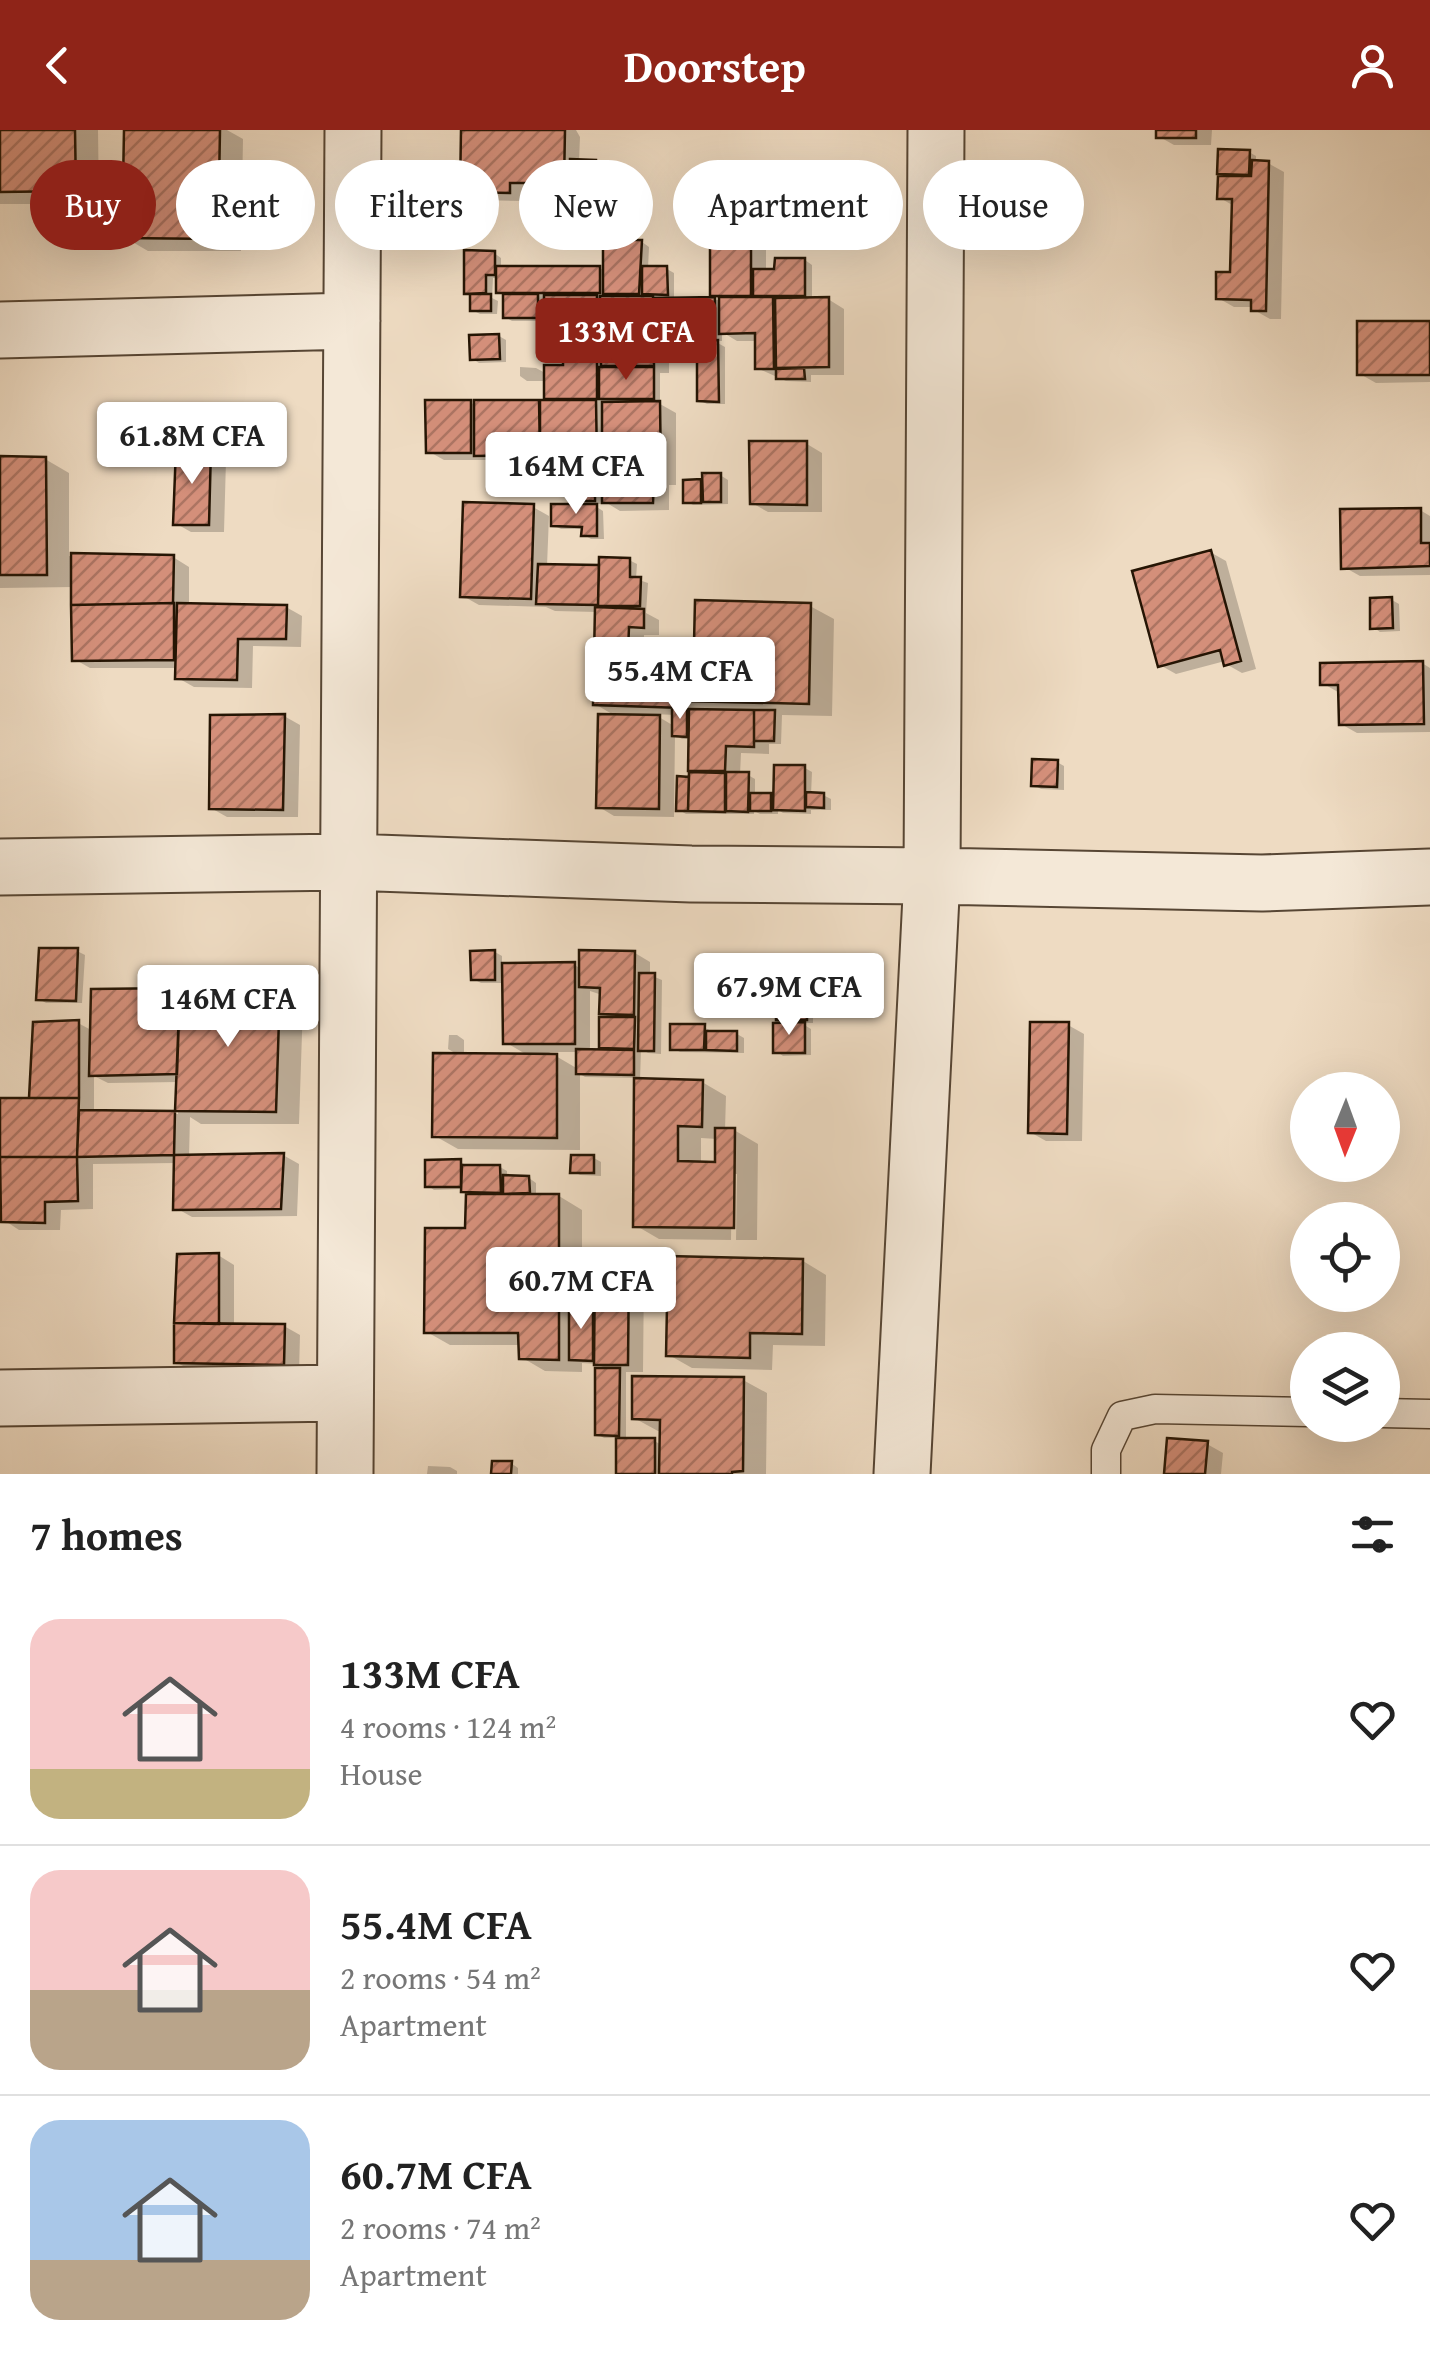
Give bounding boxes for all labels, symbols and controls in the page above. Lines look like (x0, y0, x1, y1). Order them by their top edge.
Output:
text: Doorstep (624, 33, 806, 98)
icon: back (30, 38, 85, 93)
icon: person (1345, 38, 1400, 93)
chip: Buy (30, 160, 156, 250)
chip: Rent (176, 160, 315, 250)
chip: Filters (335, 160, 499, 250)
chip: New (519, 160, 653, 250)
chip: Apartment (673, 160, 903, 250)
chip: House (923, 160, 1084, 250)
pin: 133M CFA (523, 298, 729, 383)
text: 133M CFA (557, 307, 695, 354)
pin: 61.8M CFA (78, 402, 306, 487)
text: 61.8M CFA (119, 411, 265, 458)
pin: 164M CFA (473, 432, 679, 517)
text: 164M CFA (507, 441, 645, 488)
pin: 55.4M CFA (566, 637, 794, 722)
text: 55.4M CFA (607, 646, 753, 693)
pin: 67.9M CFA (675, 953, 903, 1038)
text: 67.9M CFA (716, 962, 862, 1009)
pin: 146M CFA (125, 965, 331, 1050)
text: 146M CFA (159, 974, 297, 1021)
north arrow (1290, 1072, 1400, 1182)
map controls (1290, 1072, 1400, 1442)
button: locate (1290, 1202, 1400, 1312)
pin: 60.7M CFA (467, 1247, 695, 1332)
text: 60.7M CFA (508, 1256, 654, 1303)
button: layers (1290, 1332, 1400, 1442)
text: 7 homes (30, 1504, 183, 1565)
icon: filters (1345, 1507, 1400, 1562)
text: 133M CFA (340, 1642, 520, 1703)
icon: home (110, 1659, 230, 1779)
icon: heart (1345, 1692, 1400, 1747)
text: 4 rooms · 124 m² (340, 1703, 556, 1750)
text: House (340, 1750, 423, 1797)
text: 55.4M CFA (340, 1893, 532, 1954)
icon: home (110, 1910, 230, 2030)
icon: heart (1345, 1943, 1400, 1998)
text: 2 rooms · 54 m² (340, 1954, 541, 2001)
text: Apartment (340, 2001, 487, 2048)
text: 60.7M CFA (340, 2143, 532, 2204)
icon: home (110, 2160, 230, 2280)
icon: heart (1345, 2193, 1400, 2248)
text: 2 rooms · 74 m² (340, 2204, 541, 2251)
text: Apartment (340, 2251, 487, 2298)

